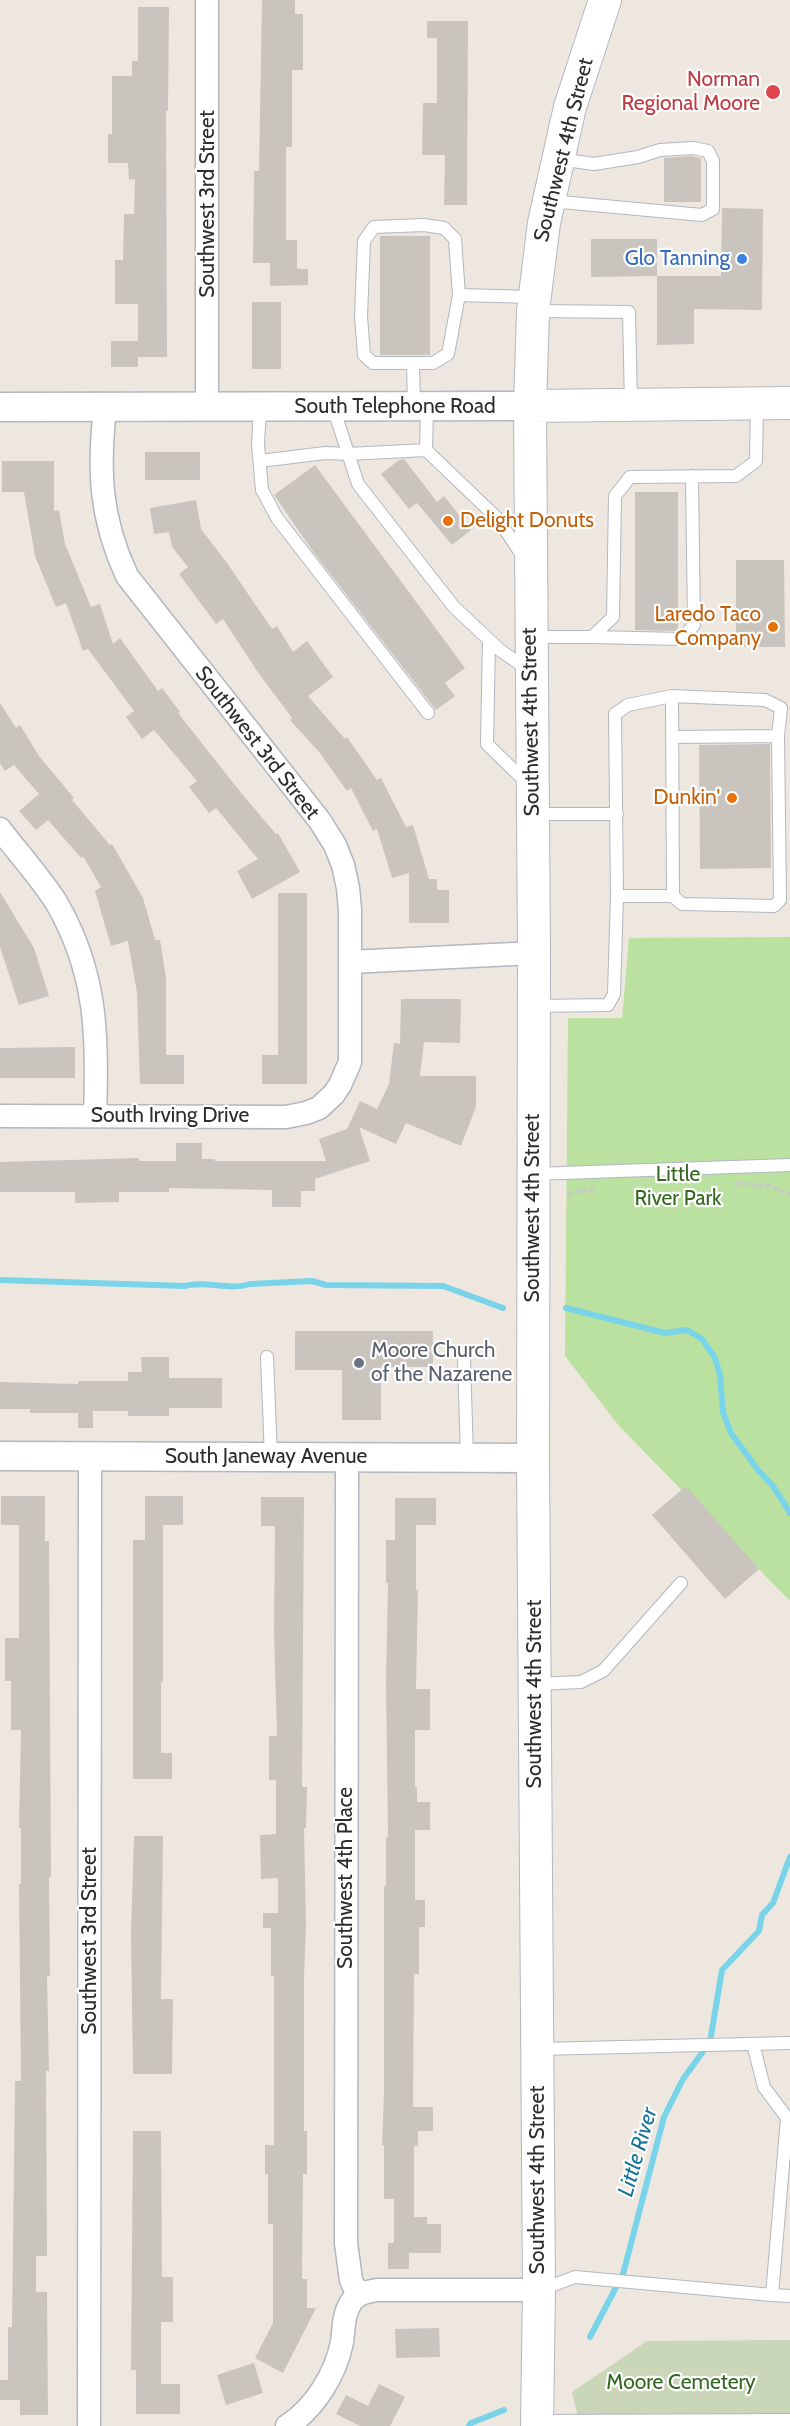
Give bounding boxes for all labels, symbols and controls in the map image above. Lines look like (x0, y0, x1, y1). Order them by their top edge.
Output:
street label: Southwest 4th Street (529, 55, 599, 245)
place label: Norman Regional Moore (622, 67, 760, 117)
marker: Norman Regional Moore (764, 83, 782, 101)
street label: Southwest 3rd Street (195, 110, 221, 298)
place label: Glo Tanning (625, 246, 730, 272)
marker: Glo Tanning (735, 252, 749, 266)
street label: South Telephone Road (294, 394, 496, 420)
place label: Delight Donuts (460, 508, 594, 534)
marker: Delight Donuts (441, 514, 455, 528)
place label: Laredo Taco Company (654, 602, 761, 652)
marker: Laredo Taco Company (766, 620, 780, 634)
street label: Southwest 4th Street (517, 627, 545, 817)
street label: Southwest 3rd Street (189, 661, 325, 825)
place label: Dunkin' (653, 785, 720, 811)
marker: Dunkin' (725, 791, 739, 805)
street label: South Irving Drive (91, 1103, 249, 1129)
street label: Southwest 4th Street (520, 1114, 546, 1302)
park label: Little River Park (634, 1162, 722, 1212)
place label: Moore Church of the Nazarene (371, 1338, 512, 1388)
marker: Moore Church of the Nazarene (352, 1356, 366, 1370)
street label: South Janeway Avenue (165, 1444, 367, 1470)
street label: Southwest 4th Street (522, 1600, 548, 1788)
street label: Southwest 4th Place (333, 1787, 359, 1969)
street label: Southwest 3rd Street (77, 1847, 103, 2035)
street label: Southwest 4th Street (525, 2086, 551, 2274)
water label: Little River (613, 2105, 663, 2199)
park label: Moore Cemetery (606, 2370, 756, 2396)

